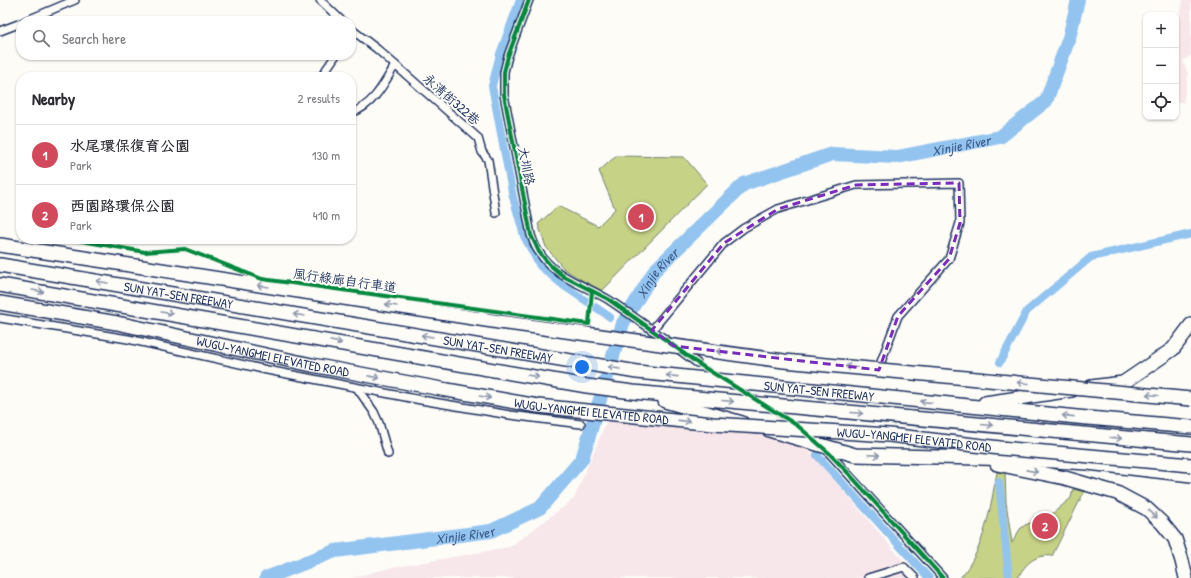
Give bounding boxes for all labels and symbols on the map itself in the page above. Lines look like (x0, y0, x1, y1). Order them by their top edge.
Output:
street label: 永清街322巷 (420, 69, 484, 129)
water label: Xinjie River (930, 129, 993, 160)
street label: 大圳路 (514, 145, 540, 187)
pin: 1 (628, 202, 654, 232)
water label: Xinjie River (631, 242, 683, 301)
street label: 風行綠廊自行車道 (292, 264, 398, 296)
street label: SUN YAT-SEN FREEWAY (122, 277, 235, 313)
one-way arrow (96, 278, 109, 286)
one-way arrow (256, 282, 269, 290)
one-way arrow (32, 287, 45, 295)
one-way arrow (385, 301, 398, 309)
one-way arrow (160, 309, 173, 317)
one-way arrow (293, 311, 306, 319)
street label: WUGU-YANGMEI ELEVATED ROAD (195, 331, 351, 381)
street label: SUN YAT-SEN FREEWAY (442, 331, 554, 367)
one-way arrow (421, 332, 434, 340)
one-way arrow (329, 338, 342, 346)
one-way arrow (716, 348, 729, 356)
your location (572, 357, 592, 377)
one-way arrow (845, 363, 858, 371)
one-way arrow (608, 364, 621, 372)
one-way arrow (666, 372, 679, 380)
one-way arrow (368, 373, 381, 381)
one-way arrow (526, 373, 539, 381)
street label: SUN YAT-SEN FREEWAY (763, 376, 875, 405)
one-way arrow (1017, 379, 1030, 387)
one-way arrow (1146, 391, 1159, 399)
one-way arrow (478, 393, 491, 401)
street label: WUGU-YANGMEI ELEVATED ROAD (513, 393, 670, 428)
one-way arrow (721, 397, 734, 405)
one-way arrow (920, 398, 933, 406)
one-way arrow (850, 410, 863, 417)
one-way arrow (1062, 413, 1075, 420)
one-way arrow (677, 417, 690, 424)
one-way arrow (980, 422, 993, 429)
street label: WUGU-YANGMEI ELEVATED ROAD (836, 423, 993, 456)
one-way arrow (1109, 434, 1122, 441)
one-way arrow (867, 451, 880, 459)
one-way arrow (1025, 468, 1038, 476)
one-way arrow (1148, 510, 1158, 519)
pin: 2 (1032, 511, 1058, 541)
water label: Xinjie River (434, 520, 499, 548)

